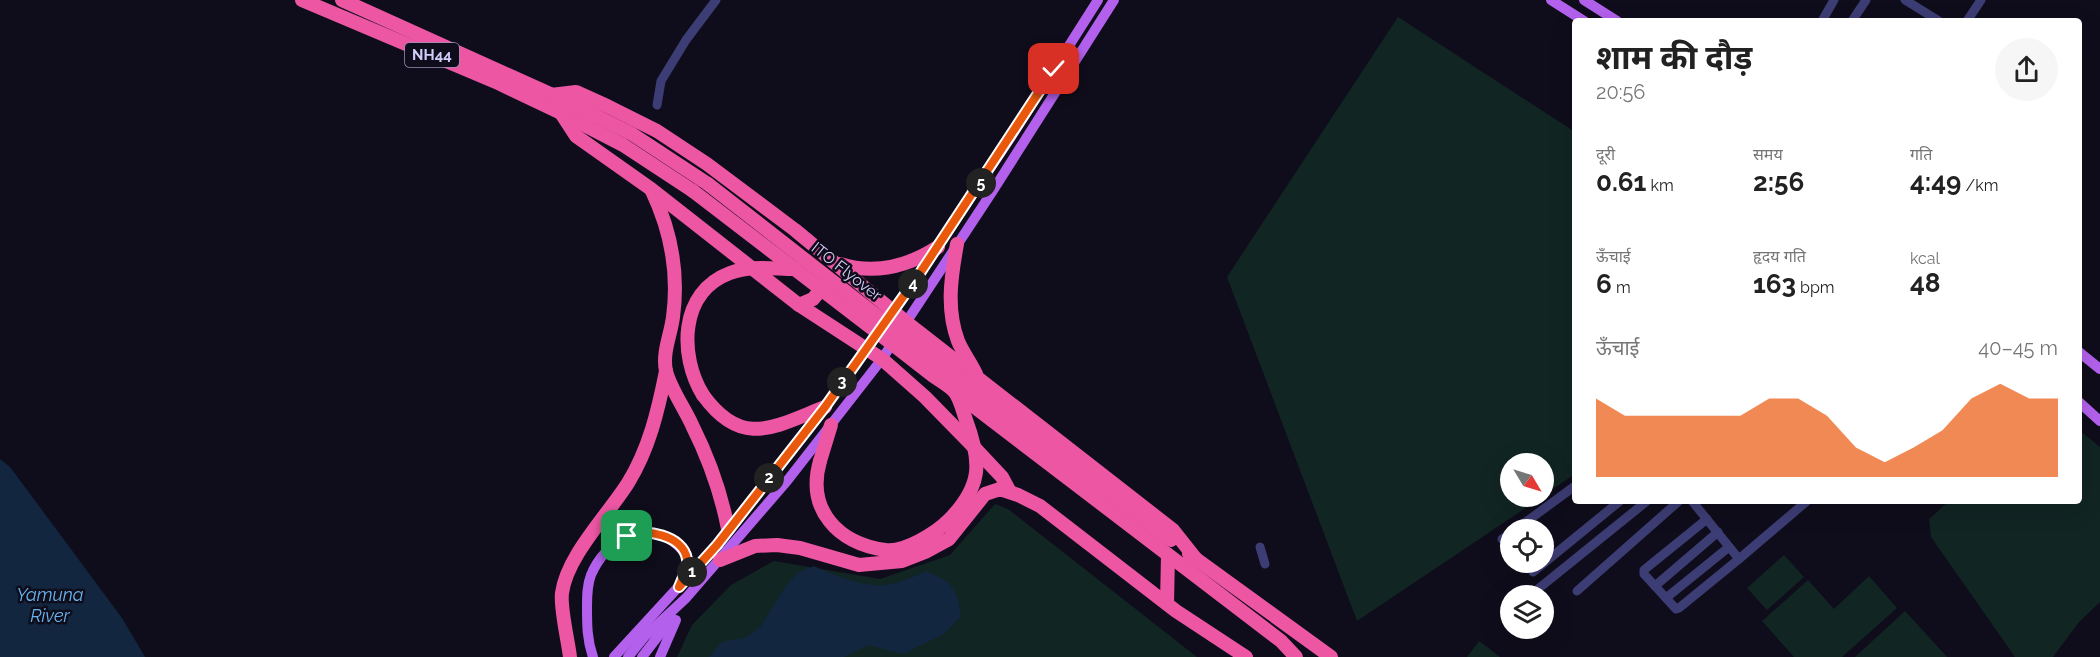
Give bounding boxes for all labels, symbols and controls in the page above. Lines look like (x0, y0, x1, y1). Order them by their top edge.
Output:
text: शाम की दौड़ (1596, 38, 1752, 77)
button: share (1995, 38, 2058, 101)
road number: NH44 (405, 43, 459, 67)
pin (1028, 43, 1079, 94)
icon: check (1037, 52, 1070, 85)
text: 20:56 (1596, 80, 1645, 104)
text: दूरी (1596, 145, 1615, 164)
text: समय (1753, 145, 1783, 164)
text: गति (1910, 145, 1932, 164)
text: 0.61 (1596, 167, 1646, 197)
text: 2:56 (1753, 167, 1804, 197)
text: 4:49 (1910, 167, 1961, 197)
pin: 5 (966, 168, 996, 198)
text: 5 (977, 173, 985, 192)
text: km (1646, 176, 1674, 195)
text: /km (1961, 176, 1998, 195)
street label: ITO Flyover (808, 238, 886, 305)
text: ऊँचाई (1596, 247, 1631, 266)
text: हृदय गति (1753, 247, 1806, 266)
text: kcal (1910, 249, 1940, 268)
text: 48 (1910, 268, 1941, 298)
pin: 4 (898, 269, 928, 299)
text: 6 (1596, 269, 1612, 299)
text: 163 (1753, 269, 1796, 299)
text: 4 (908, 274, 918, 293)
text: m (1612, 278, 1631, 297)
text: bpm (1796, 278, 1835, 297)
text: ऊँचाई (1596, 336, 1639, 360)
text: 40–45 m (1978, 336, 2058, 360)
pin: 3 (827, 367, 857, 397)
text: 3 (838, 372, 846, 391)
north arrow (1500, 453, 1554, 507)
map controls (1500, 453, 1554, 639)
pin: 2 (754, 463, 784, 493)
text: 2 (764, 468, 774, 487)
pin (601, 510, 652, 561)
icon: arrive (610, 519, 643, 552)
button: locate (1500, 519, 1554, 573)
pin: 1 (677, 557, 707, 587)
text: 1 (688, 562, 696, 581)
water label: Yamuna River (16, 584, 84, 626)
button: layers (1500, 585, 1554, 639)

